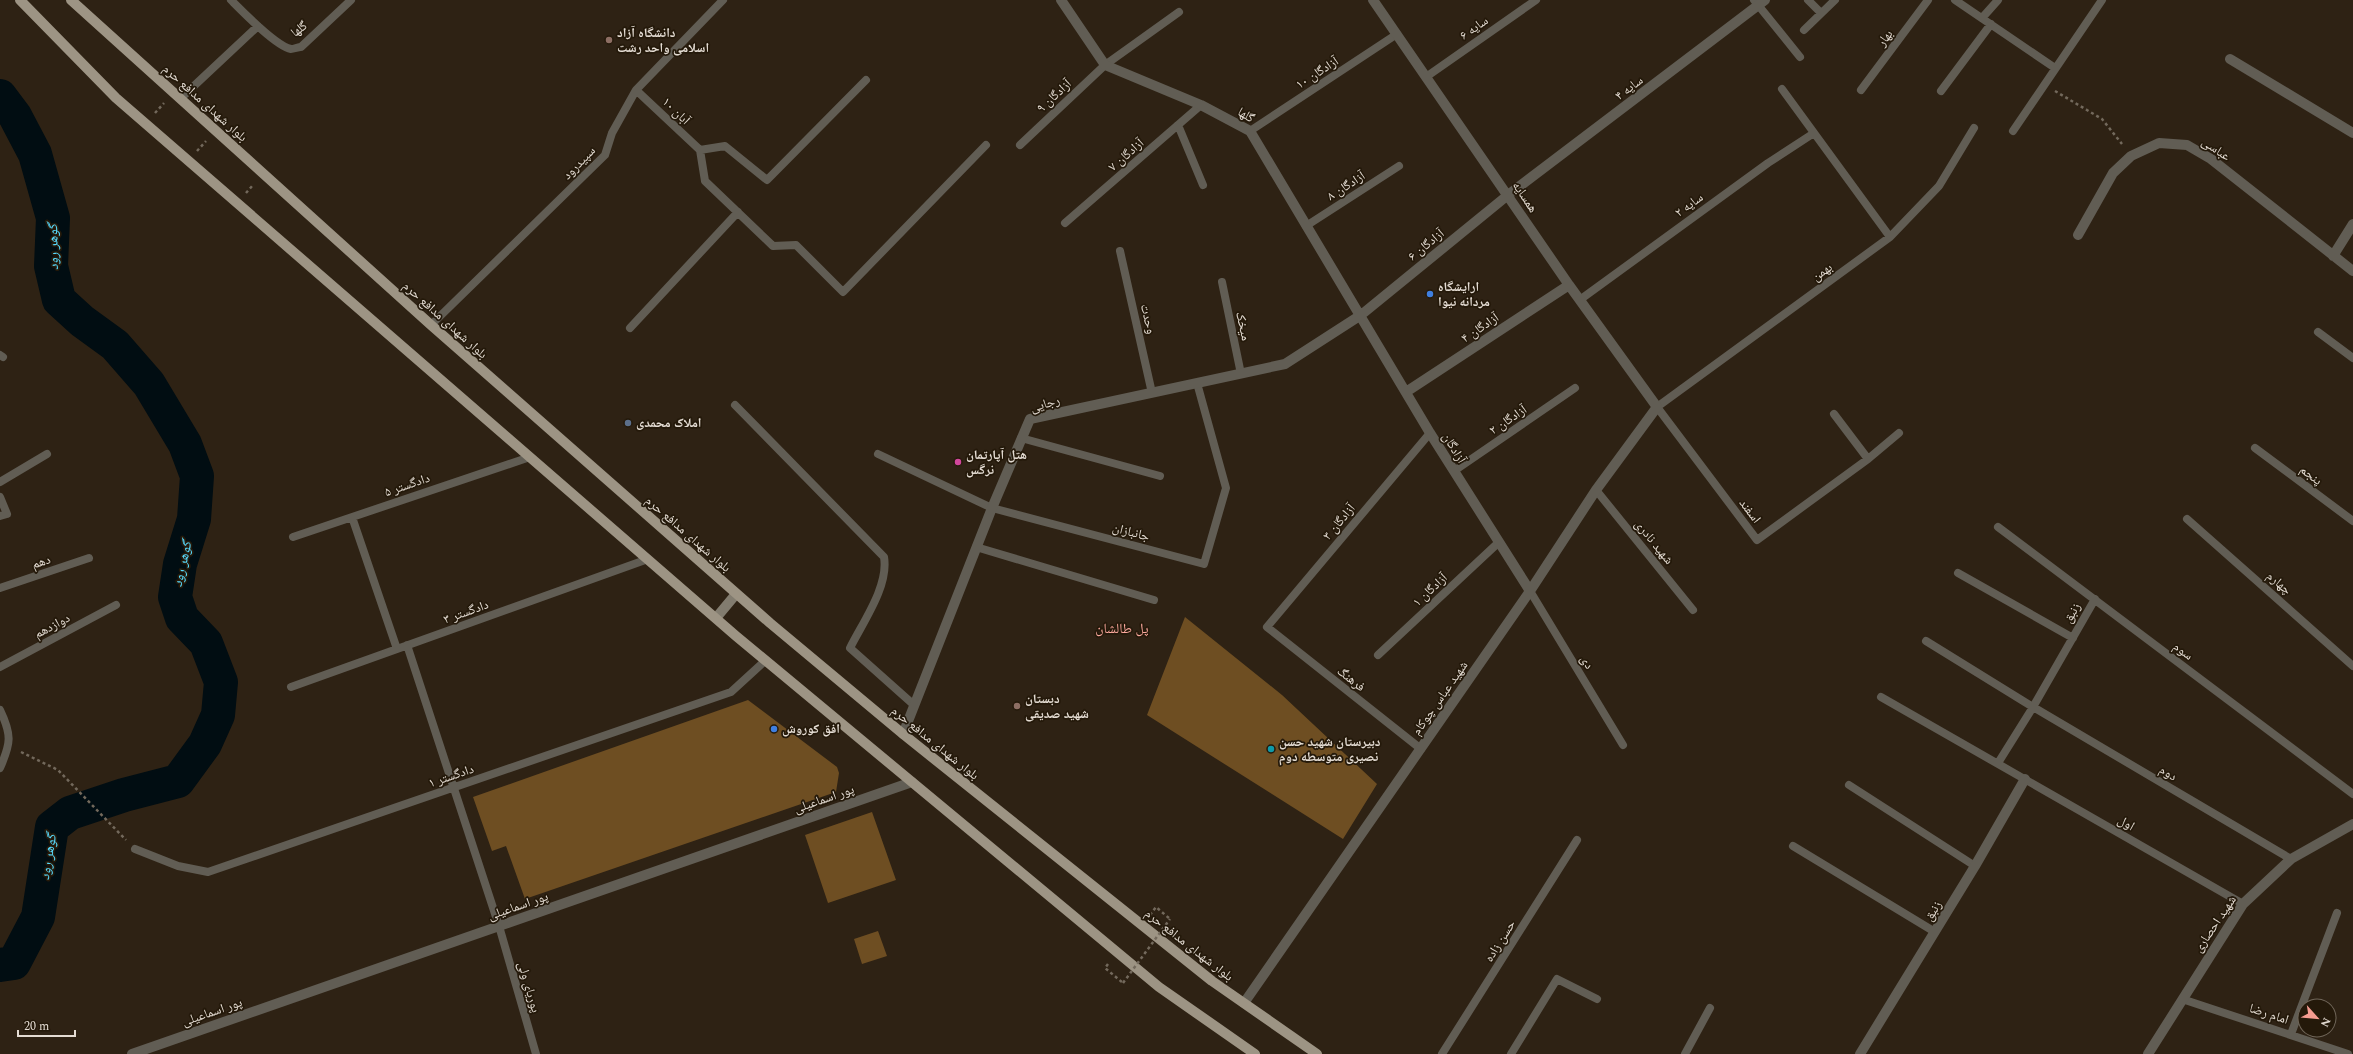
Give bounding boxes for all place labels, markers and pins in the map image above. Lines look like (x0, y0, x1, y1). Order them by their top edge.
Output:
place label: دانشگاه آزاد اسلامی واحد رشت (617, 23, 709, 58)
marker: دانشگاه آزاد اسلامی واحد رشت (604, 35, 614, 45)
place label: ارایشگاه مردانه نیوا (1438, 277, 1490, 312)
marker: ارایشگاه مردانه نیوا (1425, 289, 1435, 299)
place label: املاک محمدی (636, 413, 702, 433)
marker: املاک محمدی (623, 418, 633, 428)
place label: هتل آپارتمان نرگس (966, 445, 1027, 480)
marker: هتل آپارتمان نرگس (953, 457, 963, 467)
place label: دبستان شهید صدیقی (1025, 689, 1089, 724)
marker: دبستان شهید صدیقی (1012, 701, 1022, 711)
place label: افق کوروش (782, 719, 840, 739)
marker: افق کوروش (769, 724, 779, 734)
place label: دبیرستان شهید حسن نصیری متوسطه دوم (1279, 732, 1381, 767)
marker: دبیرستان شهید حسن نصیری متوسطه دوم (1266, 744, 1276, 754)

